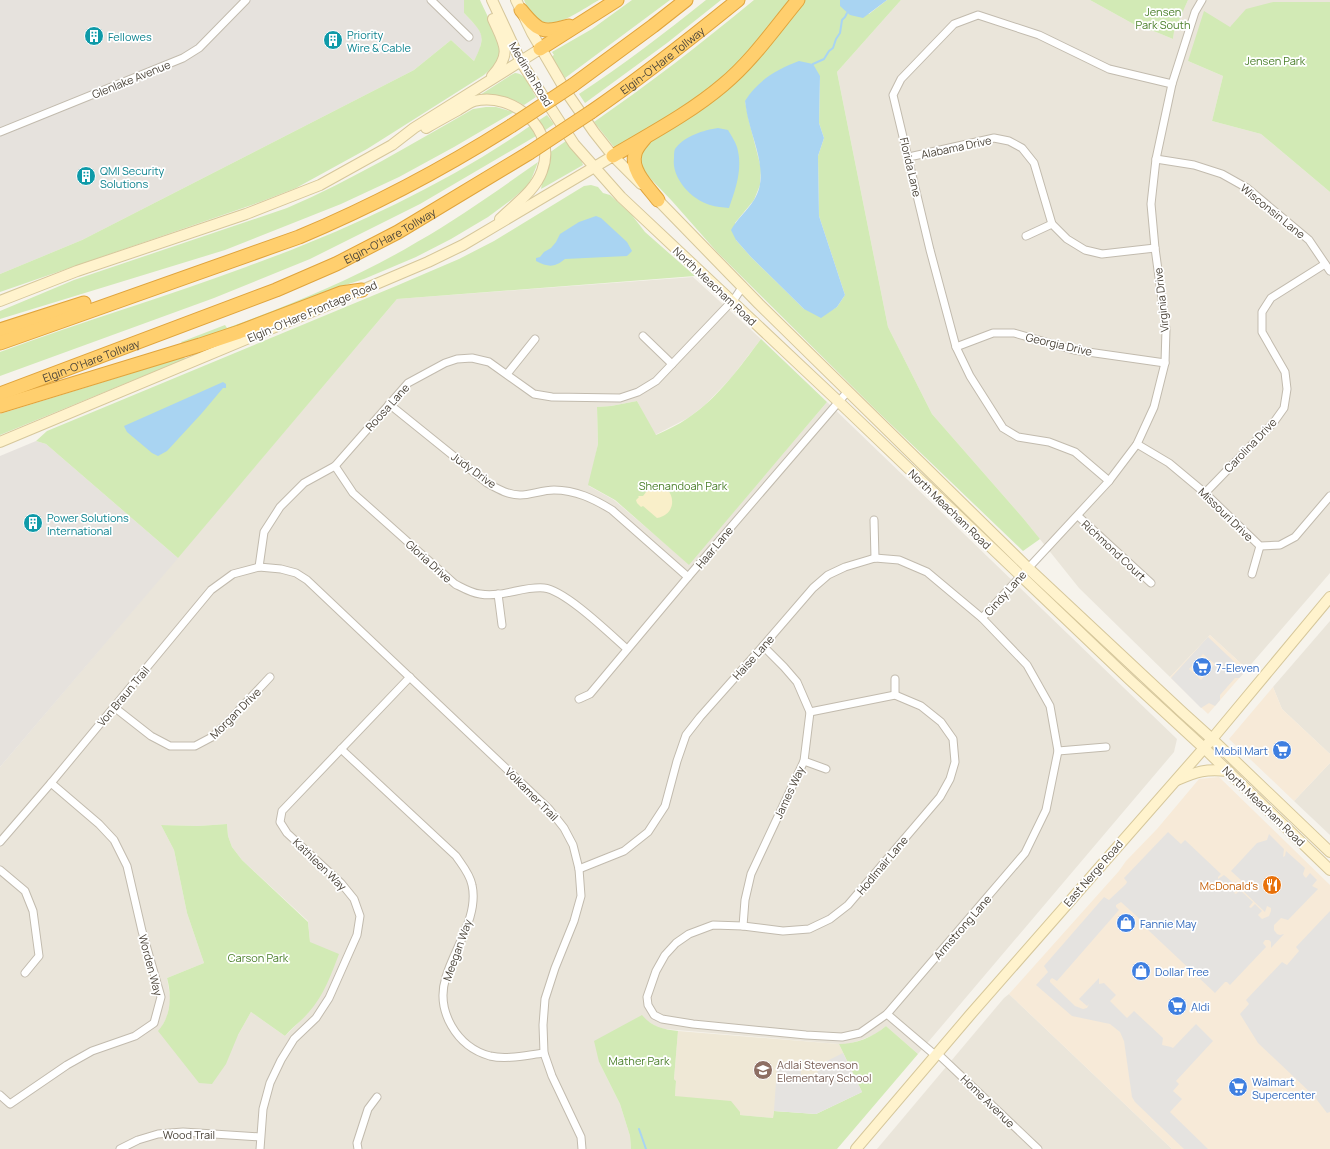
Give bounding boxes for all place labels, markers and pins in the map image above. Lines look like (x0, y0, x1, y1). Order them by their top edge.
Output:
building icon: Fellowes (83, 25, 105, 47)
place label: Priority Wire & Cable (347, 27, 412, 55)
place label: Fellowes (108, 29, 152, 44)
building icon: Priority Wire & Cable (322, 29, 344, 51)
place label: QMI Security Solutions (100, 163, 165, 191)
building icon: QMI Security Solutions (75, 165, 97, 187)
place label: Power Solutions International (47, 510, 129, 538)
building icon: Power Solutions International (22, 512, 44, 534)
supermarket icon: 7-Eleven (1191, 656, 1213, 678)
place label: 7-Eleven (1216, 660, 1259, 675)
supermarket icon: Mobil Mart (1271, 739, 1293, 761)
place label: Mobil Mart (1215, 743, 1268, 758)
restaurant icon: McDonald's (1261, 874, 1283, 896)
place label: McDonald's (1200, 878, 1258, 893)
shop icon: Fannie May (1115, 912, 1137, 934)
place label: Fannie May (1140, 916, 1197, 931)
shop icon: Dollar Tree (1130, 960, 1152, 982)
place label: Dollar Tree (1155, 964, 1210, 979)
supermarket icon: Aldi (1166, 995, 1188, 1017)
place label: Aldi (1191, 999, 1210, 1014)
place label: Adlai Stevenson Elementary School (777, 1057, 872, 1085)
school or university icon: Adlai Stevenson Elementary School (752, 1059, 774, 1081)
place label: Walmart Supercenter (1252, 1074, 1315, 1102)
supermarket icon: Walmart Supercenter (1227, 1076, 1249, 1098)

